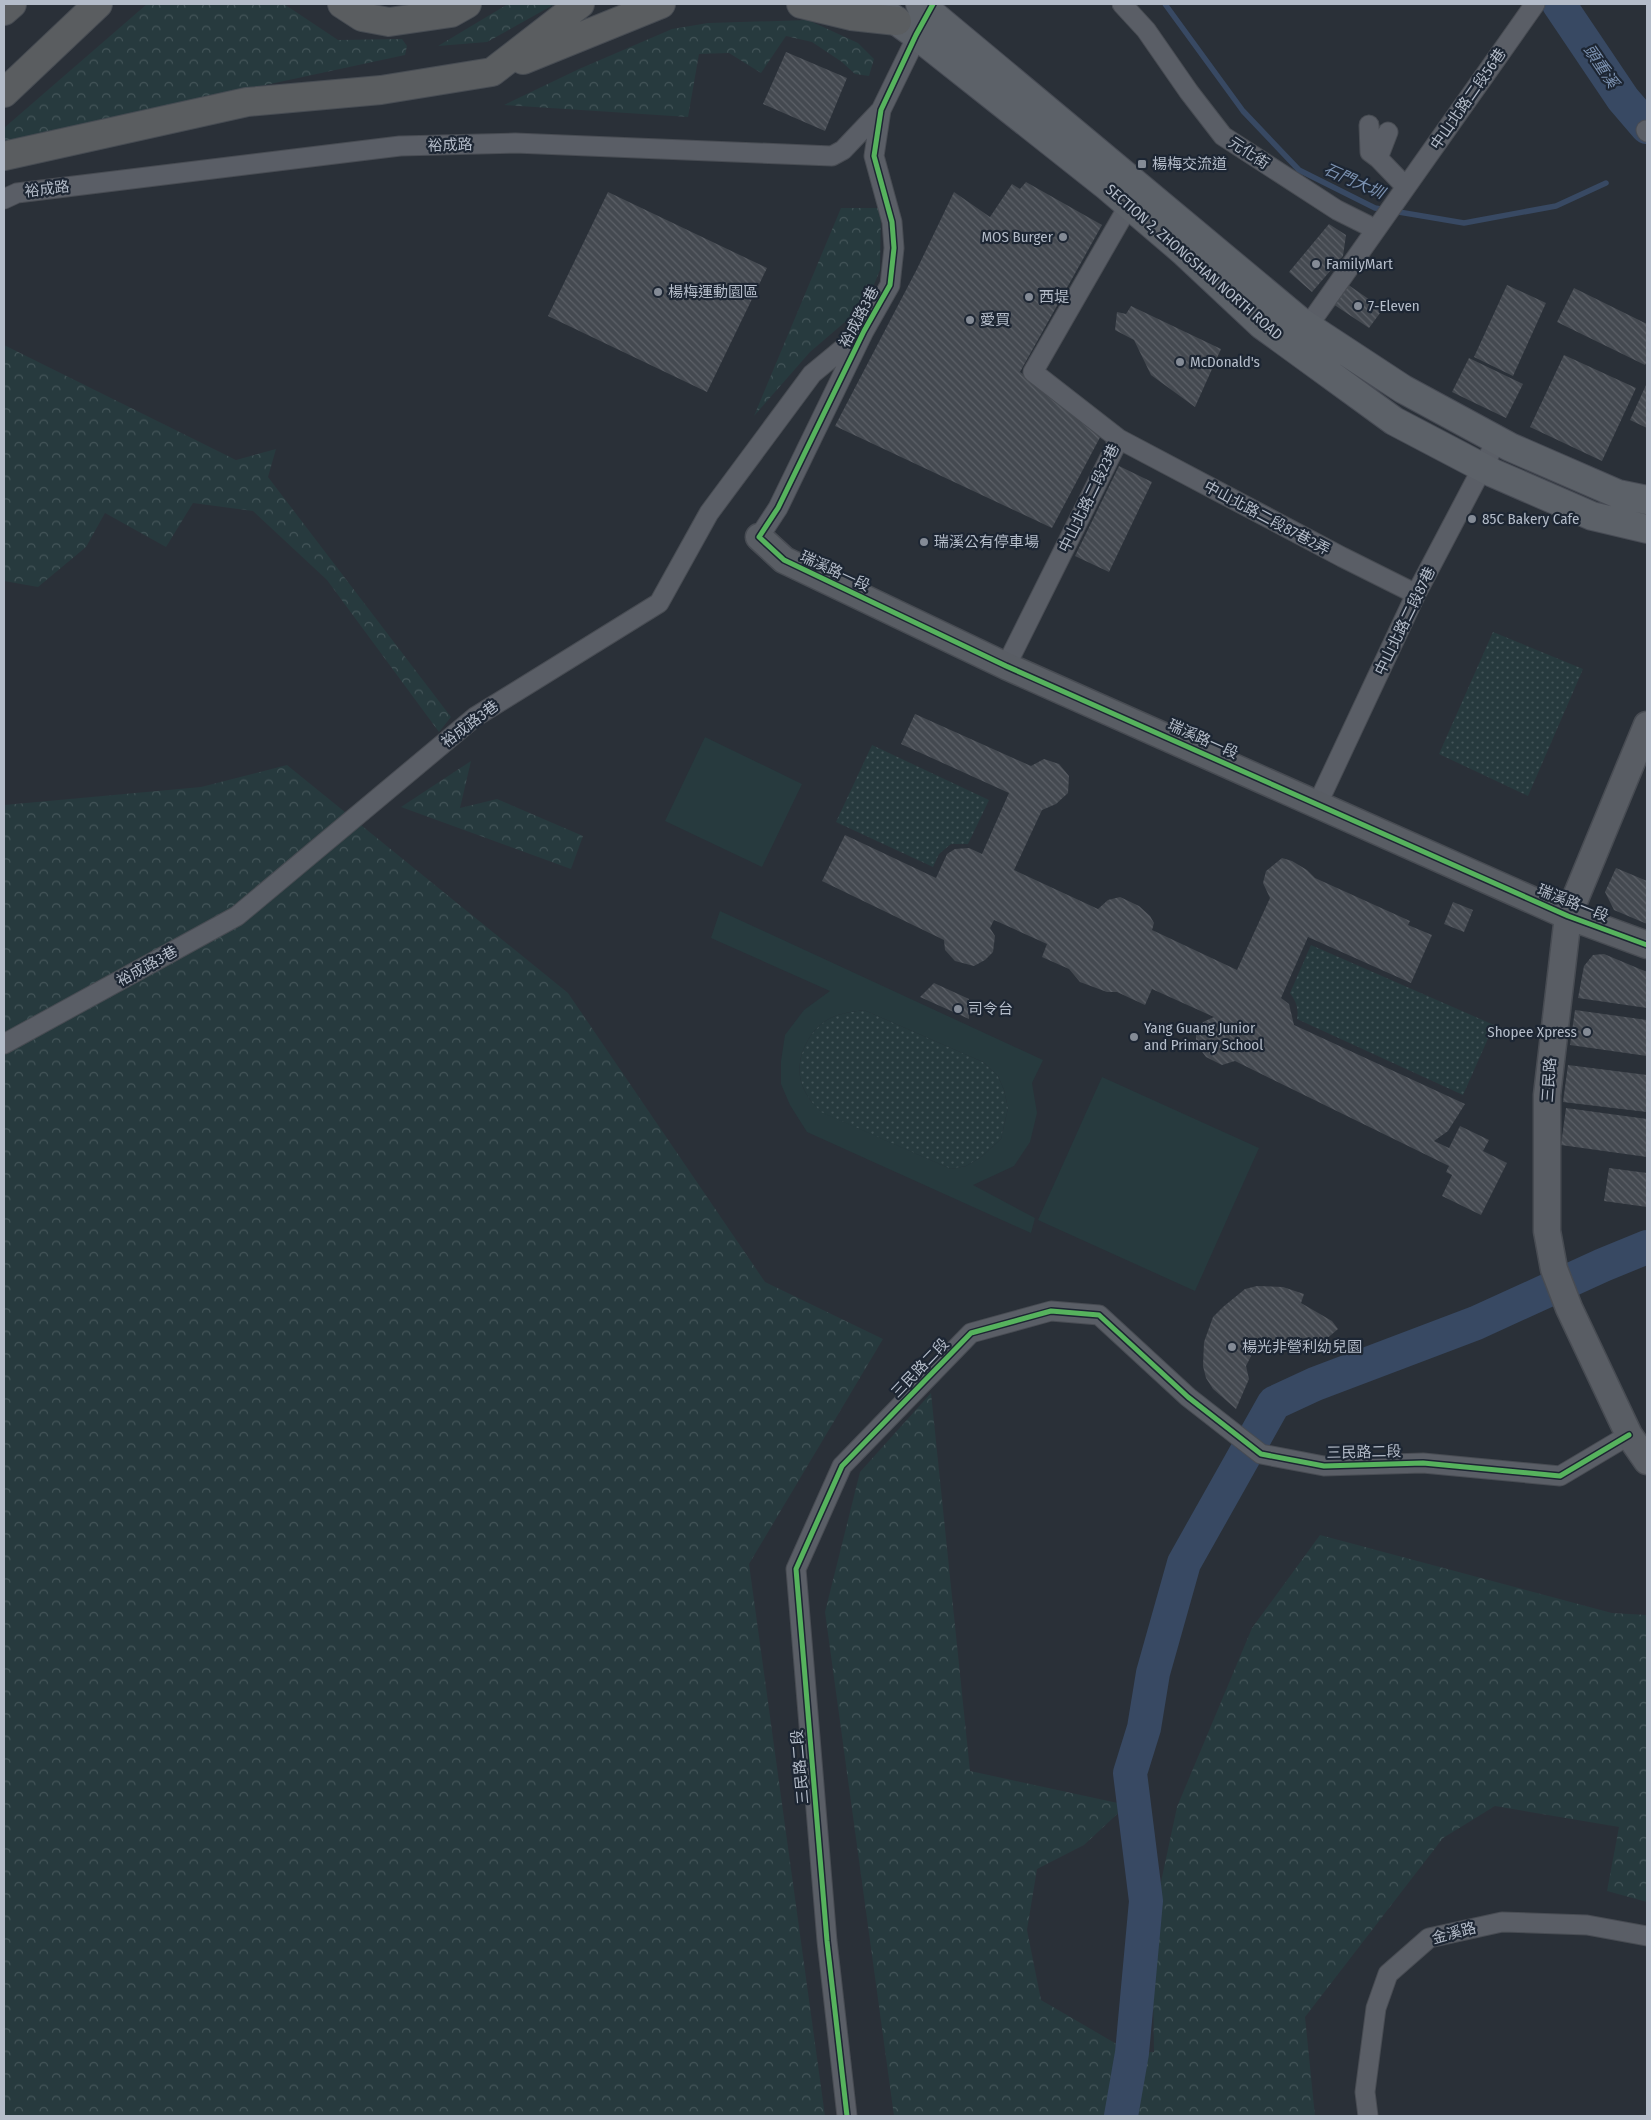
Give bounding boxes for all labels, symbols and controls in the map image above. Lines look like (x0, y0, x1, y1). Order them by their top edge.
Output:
water label: 頭重溪 (1580, 41, 1623, 93)
street label: 中山北路二段56巷 (1426, 45, 1510, 153)
street label: 元化街 (1225, 133, 1273, 173)
street label: 裕成路 (427, 135, 473, 155)
place label: 楊梅交流道 (1152, 155, 1227, 173)
marker: 楊梅交流道 (1136, 158, 1148, 170)
water label: 石門大圳 (1321, 159, 1389, 204)
street label: 裕成路 (24, 177, 70, 201)
street label: SECTION 2, ZHONGSHAN NORTH ROAD (1102, 180, 1286, 344)
place label: MOS Burger (982, 228, 1054, 246)
marker: MOS Burger (1057, 231, 1069, 243)
place label: FamilyMart (1326, 255, 1393, 273)
marker: FamilyMart (1310, 258, 1322, 270)
place label: 楊梅運動園區 (668, 283, 758, 301)
street label: 裕成路3巷 (835, 283, 883, 351)
marker: 楊梅運動園區 (652, 286, 664, 298)
place label: 西堤 (1039, 288, 1069, 306)
marker: 西堤 (1023, 291, 1035, 303)
place label: 7-Eleven (1368, 297, 1420, 315)
marker: 7-Eleven (1352, 300, 1364, 312)
place label: 愛買 (980, 311, 1010, 329)
marker: 愛買 (964, 314, 976, 326)
place label: McDonald's (1190, 353, 1260, 371)
marker: McDonald's (1174, 356, 1186, 368)
street label: 中山北路二段23巷 (1055, 441, 1123, 555)
street label: 中山北路二段87巷2弄 (1201, 477, 1333, 559)
place label: 85C Bakery Cafe (1482, 510, 1579, 528)
marker: 85C Bakery Cafe (1466, 513, 1478, 525)
place label: 瑞溪公有停車場 (934, 533, 1039, 551)
marker: 瑞溪公有停車場 (918, 536, 930, 548)
street label: 瑞溪路一段 (797, 547, 873, 595)
street label: 中山北路二段87巷 (1371, 564, 1439, 678)
street label: 裕成路3巷 (438, 697, 502, 751)
street label: 瑞溪路一段 (1165, 716, 1241, 762)
street label: 瑞溪路一段 (1535, 881, 1611, 925)
street label: 裕成路3巷 (113, 942, 181, 990)
place label: 司令台 (968, 1000, 1013, 1018)
marker: 司令台 (952, 1003, 964, 1015)
place label: Yang Guang Junior and Primary School (1144, 1019, 1263, 1054)
place label: Shopee Xpress (1487, 1023, 1577, 1041)
marker: Shopee Xpress (1581, 1026, 1593, 1038)
marker: Yang Guang Junior and Primary School (1128, 1031, 1140, 1043)
street label: 三民路 (1538, 1057, 1560, 1103)
street label: 三民路二段 (887, 1335, 953, 1401)
place label: 楊光非營利幼兒園 (1242, 1338, 1362, 1356)
marker: 楊光非營利幼兒園 (1226, 1341, 1238, 1353)
street label: 三民路二段 (1326, 1442, 1402, 1462)
street label: 三民路二段 (788, 1729, 812, 1805)
street label: 金溪路 (1430, 1918, 1478, 1948)

